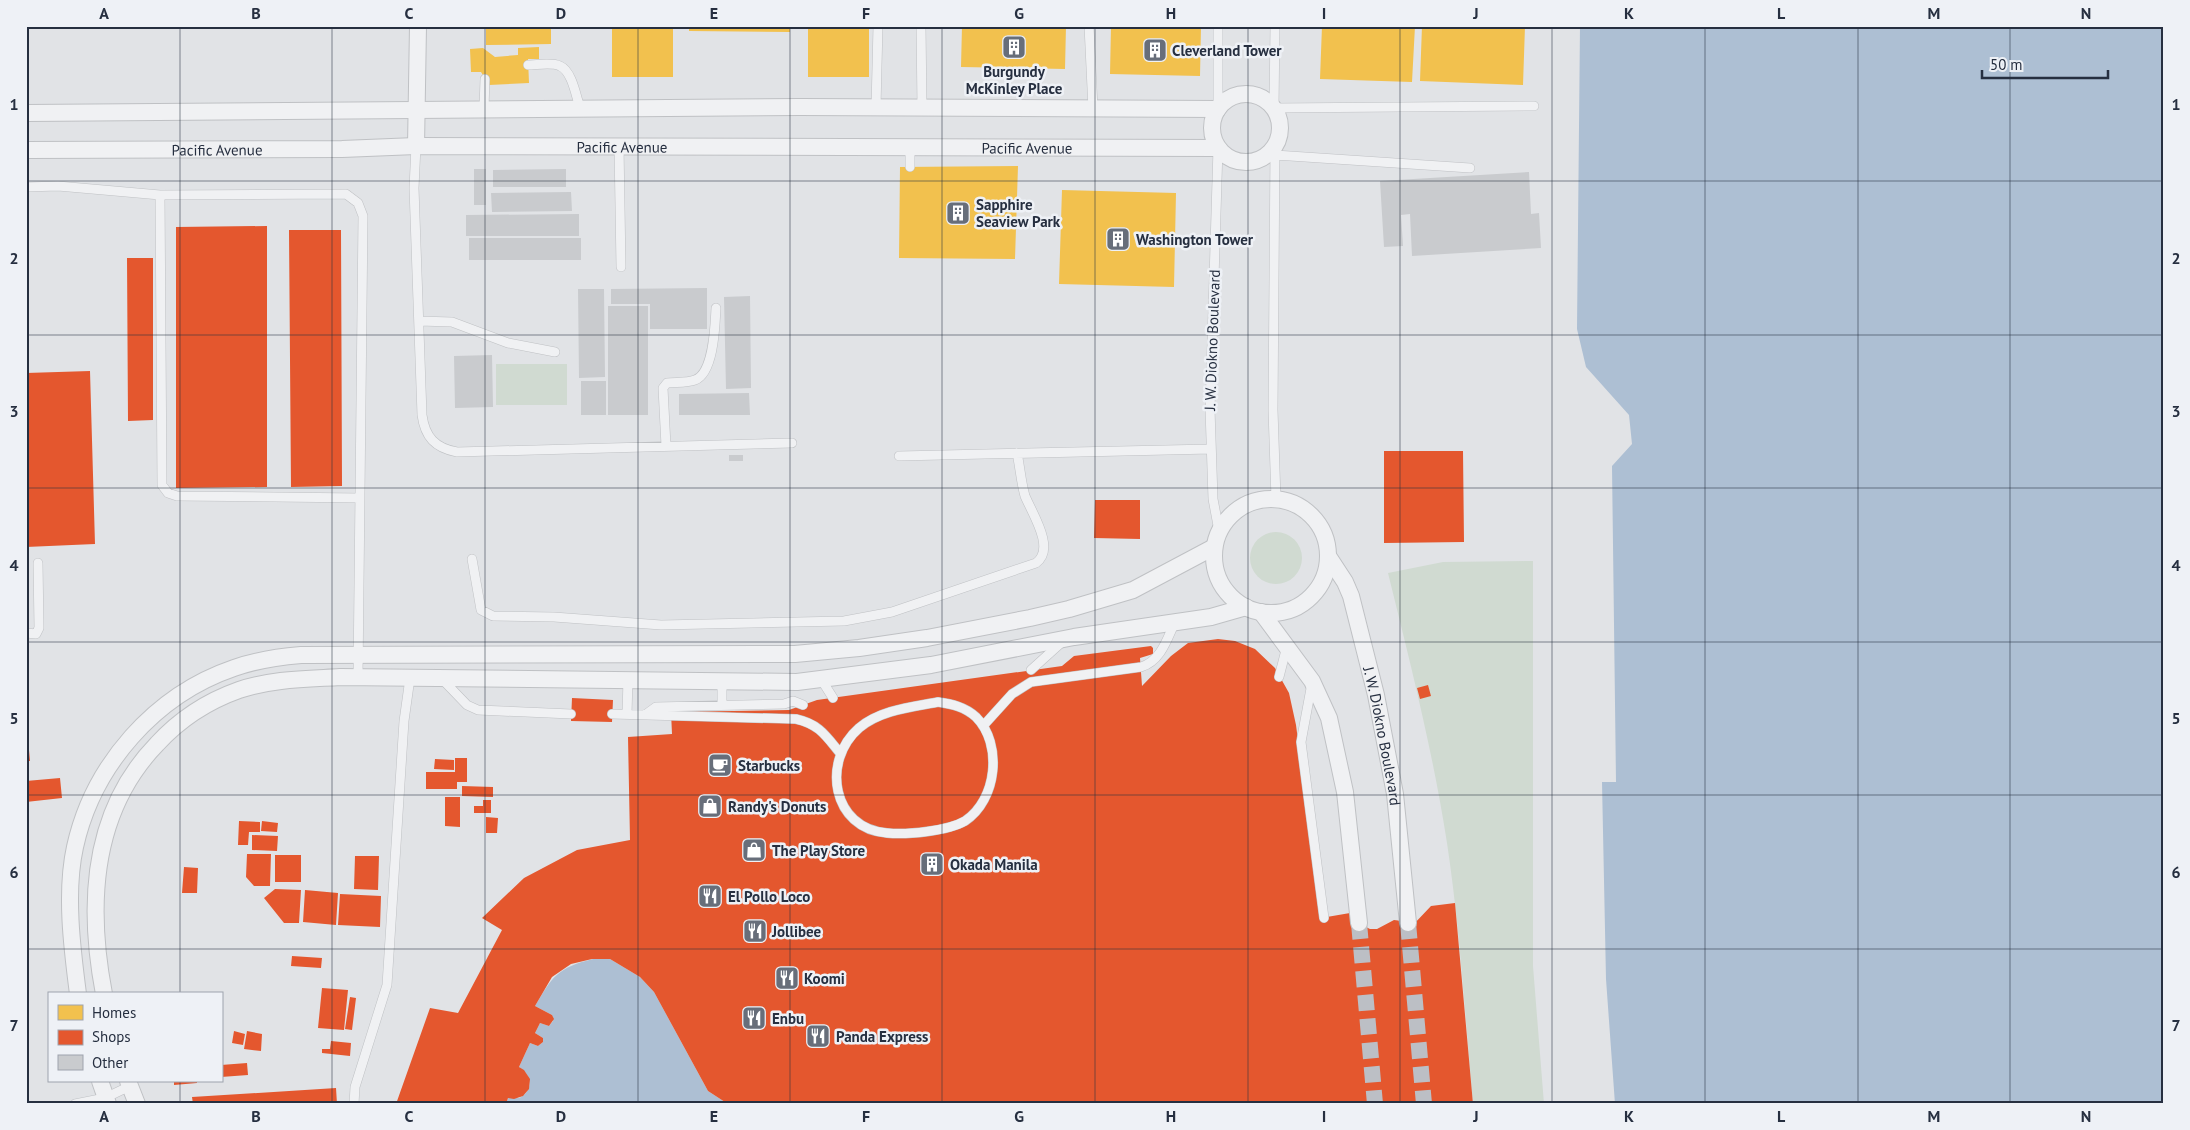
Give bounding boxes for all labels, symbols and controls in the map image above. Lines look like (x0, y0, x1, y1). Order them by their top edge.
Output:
text: A (99, 3, 109, 23)
text: B (251, 3, 261, 23)
text: C (405, 3, 414, 23)
text: D (556, 3, 566, 23)
text: E (710, 3, 718, 23)
text: F (862, 3, 870, 23)
text: G (1014, 3, 1024, 23)
text: H (1166, 3, 1176, 23)
text: I (1322, 3, 1326, 23)
text: J (1472, 3, 1479, 23)
text: K (1624, 3, 1634, 23)
text: L (1777, 3, 1786, 23)
text: M (1928, 3, 1940, 23)
text: N (2081, 3, 2091, 23)
building icon: Burgundy McKinley Place (1001, 34, 1027, 60)
building icon: Cleverland Tower (1142, 37, 1168, 63)
place label: Cleverland Tower (1172, 41, 1282, 60)
scale bar (1982, 48, 2109, 80)
text: 50 m (1990, 55, 2023, 74)
place label: Burgundy McKinley Place (966, 62, 1063, 98)
text: 1 (9, 94, 19, 114)
text: 1 (2171, 94, 2181, 114)
street label: Pacific Avenue (576, 137, 667, 156)
street label: Pacific Avenue (981, 138, 1072, 157)
street label: Pacific Avenue (171, 140, 263, 159)
place label: Sapphire Seaview Park (976, 195, 1061, 231)
building icon: Sapphire Seaview Park (945, 200, 971, 226)
building icon: Washington Tower (1105, 226, 1131, 252)
place label: Washington Tower (1136, 230, 1254, 249)
text: 2 (9, 248, 19, 268)
text: 2 (2171, 248, 2181, 268)
street label: J. W. Diokno Boulevard (1200, 269, 1224, 412)
text: 3 (9, 401, 19, 421)
text: 3 (2171, 401, 2181, 421)
text: 4 (9, 555, 19, 575)
text: 4 (2171, 555, 2181, 575)
street label: J. W. Diokno Boulevard (1359, 664, 1406, 806)
text: 5 (9, 708, 19, 728)
text: 5 (2171, 708, 2181, 728)
cafe icon: Starbucks (707, 752, 733, 778)
place label: Starbucks (738, 756, 800, 775)
shop icon: Randy's Donuts (697, 793, 723, 819)
place label: Randy's Donuts (728, 797, 826, 816)
shop icon: The Play Store (741, 837, 767, 863)
place label: The Play Store (772, 841, 865, 860)
building icon: Okada Manila (919, 851, 945, 877)
place label: Okada Manila (950, 855, 1038, 874)
text: 6 (9, 862, 19, 882)
text: 6 (2171, 862, 2181, 882)
restaurant icon: El Pollo Loco (697, 883, 723, 909)
place label: El Pollo Loco (728, 887, 810, 906)
restaurant icon: Jollibee (742, 918, 768, 944)
place label: Jollibee (771, 922, 822, 941)
restaurant icon: Koomi (774, 965, 800, 991)
place label: Koomi (804, 969, 845, 988)
legend (48, 992, 222, 1082)
text: Homes (92, 1003, 136, 1022)
restaurant icon: Enbu (741, 1005, 767, 1031)
place label: Enbu (772, 1009, 804, 1028)
text: 7 (9, 1015, 19, 1035)
text: 7 (2171, 1015, 2181, 1035)
restaurant icon: Panda Express (805, 1023, 831, 1049)
text: Shops (92, 1027, 131, 1046)
place label: Panda Express (836, 1027, 928, 1046)
text: Other (92, 1053, 128, 1072)
text: A (99, 1106, 109, 1126)
text: B (251, 1106, 261, 1126)
text: C (405, 1106, 414, 1126)
text: D (556, 1106, 566, 1126)
text: E (710, 1106, 718, 1126)
text: F (862, 1106, 870, 1126)
text: G (1014, 1106, 1024, 1126)
text: H (1166, 1106, 1176, 1126)
text: I (1322, 1106, 1326, 1126)
text: J (1472, 1106, 1479, 1126)
text: K (1624, 1106, 1634, 1126)
text: L (1777, 1106, 1786, 1126)
text: M (1928, 1106, 1940, 1126)
text: N (2081, 1106, 2091, 1126)

